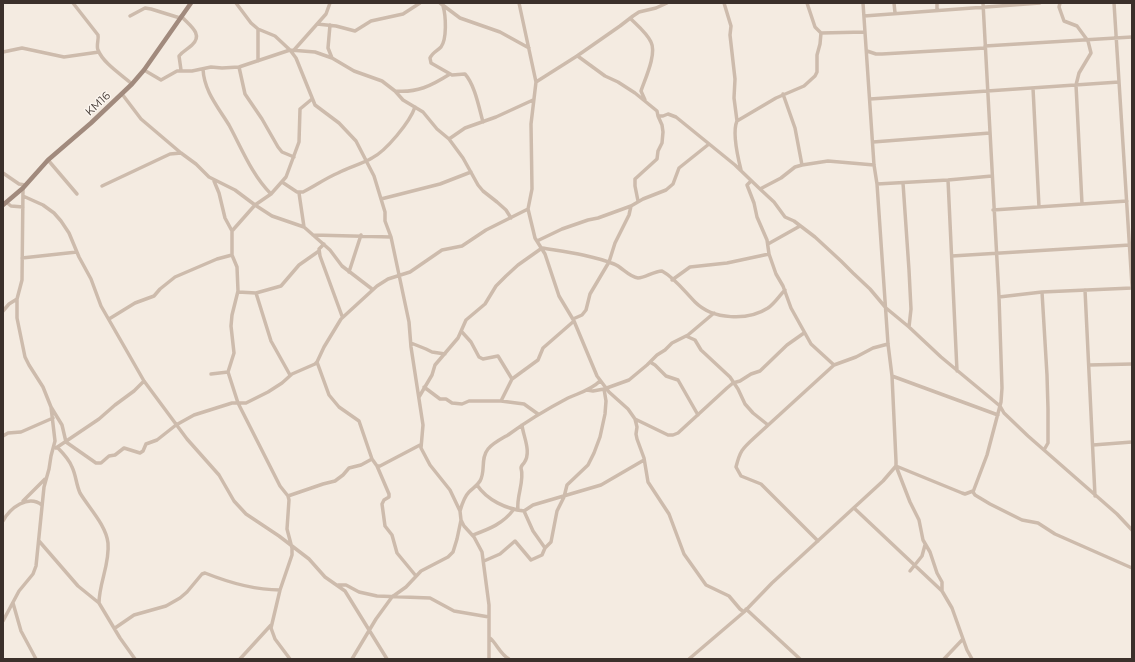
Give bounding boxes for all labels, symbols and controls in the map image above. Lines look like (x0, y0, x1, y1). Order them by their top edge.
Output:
street label: KM16 (83, 89, 113, 119)

